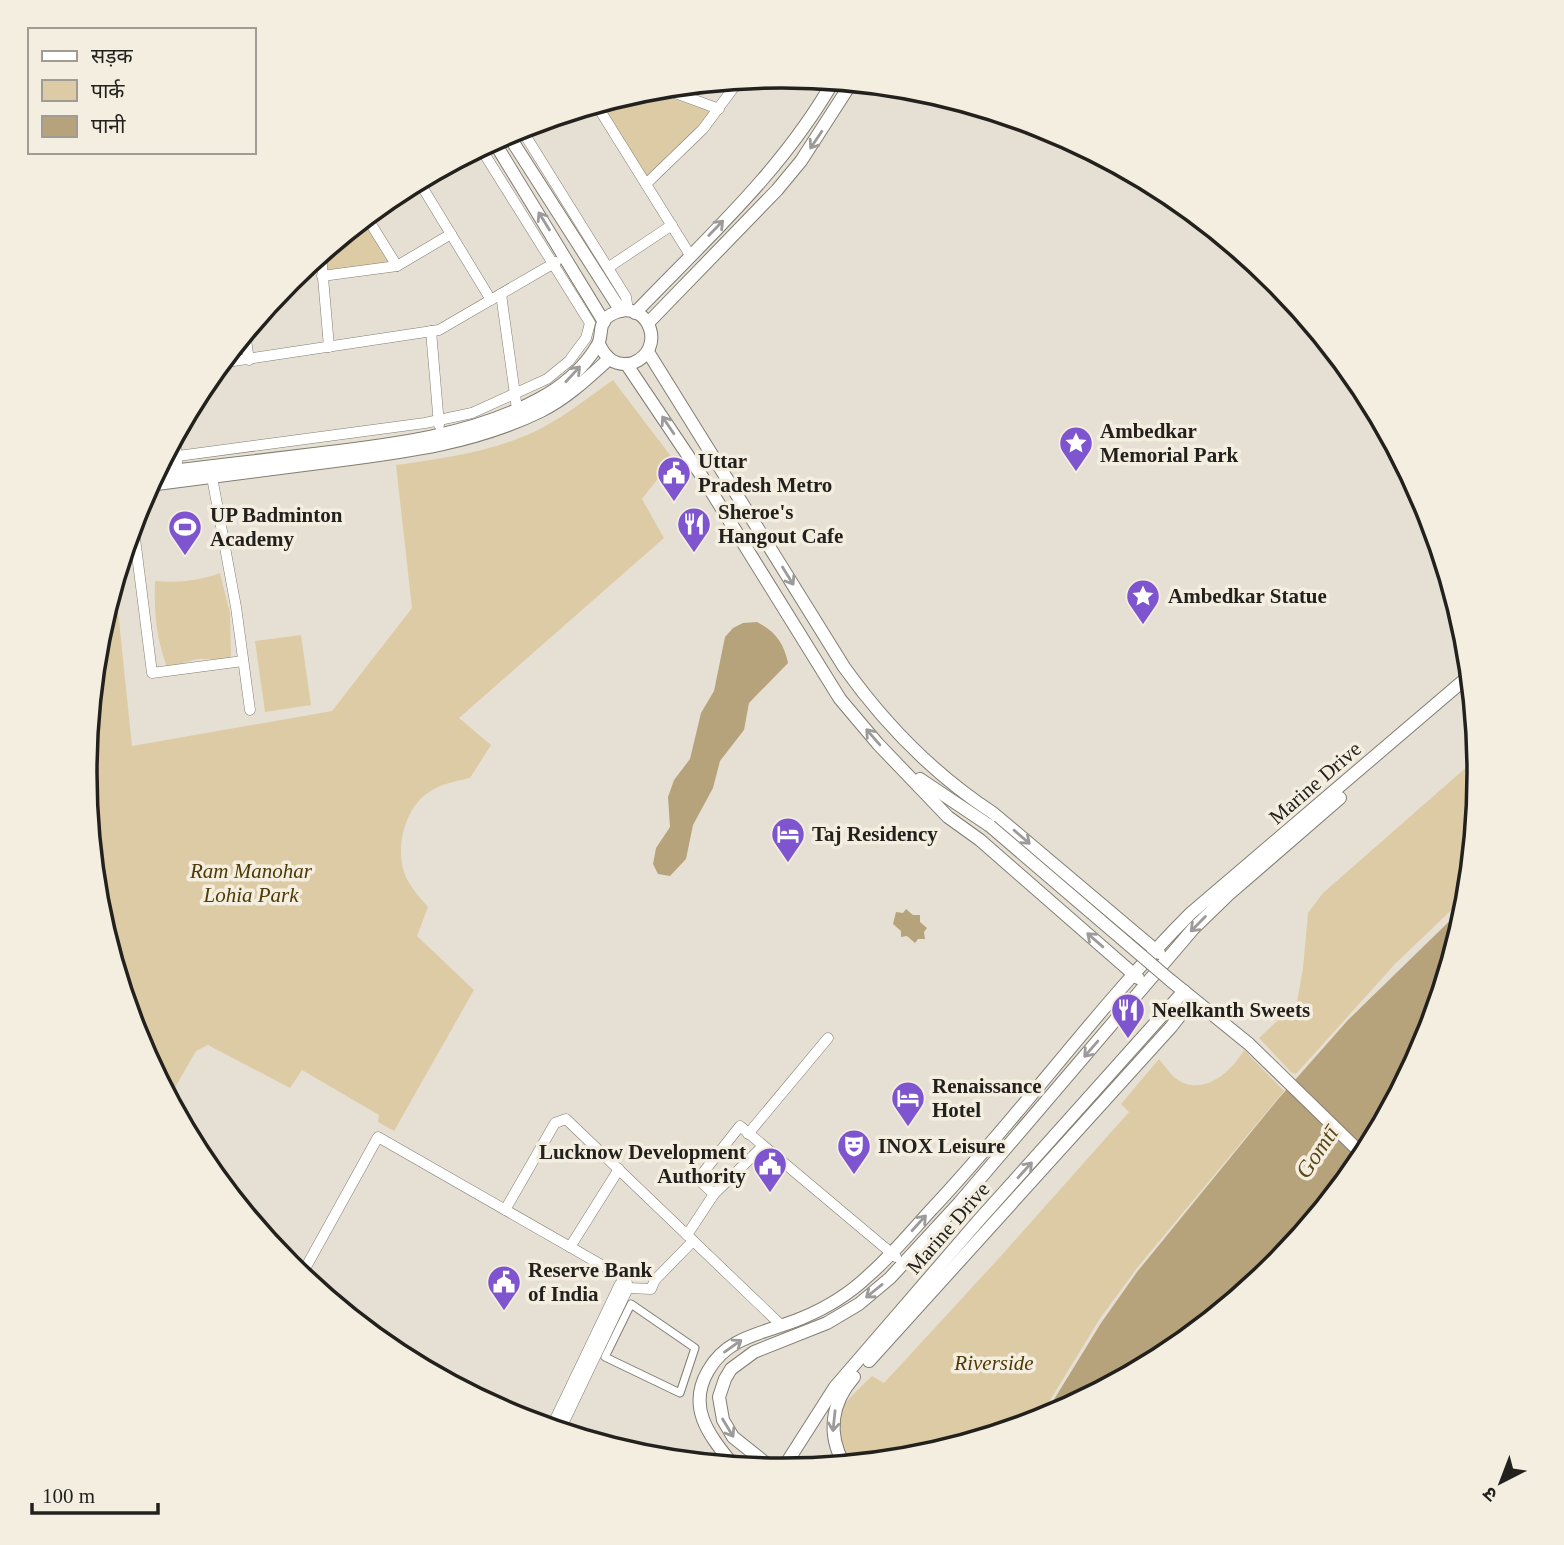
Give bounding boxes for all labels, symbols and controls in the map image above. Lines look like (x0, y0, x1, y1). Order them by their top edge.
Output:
legend (28, 28, 256, 154)
text: सड़क (91, 44, 133, 68)
text: पार्क (91, 79, 125, 103)
text: पानी (91, 114, 126, 138)
one-way arrow (808, 130, 823, 149)
one-way arrow (536, 212, 551, 231)
one-way arrow (707, 220, 724, 237)
one-way arrow (565, 366, 582, 383)
one-way arrow (661, 415, 675, 435)
place label: Ambedkar Memorial Park (1100, 419, 1239, 467)
place icon: Ambedkar Memorial Park (1057, 424, 1095, 473)
place label: Uttar Pradesh Metro (698, 449, 832, 497)
public building icon: Uttar Pradesh Metro (655, 454, 693, 503)
place label: Sheroe's Hangout Cafe (718, 500, 843, 548)
place label: UP Badminton Academy (210, 503, 343, 551)
restaurant icon: Sheroe's Hangout Cafe (675, 505, 713, 554)
sports icon: UP Badminton Academy (166, 508, 204, 557)
one-way arrow (782, 566, 796, 586)
place icon: Ambedkar Statue (1124, 577, 1162, 626)
place label: Ambedkar Statue (1168, 584, 1327, 608)
one-way arrow (865, 729, 881, 747)
street label: Marine Drive (1264, 737, 1366, 829)
hotel icon: Taj Residency (769, 815, 807, 864)
place label: Taj Residency (812, 822, 938, 846)
one-way arrow (1012, 829, 1030, 845)
park label: Ram Manohar Lohia Park (189, 859, 313, 907)
one-way arrow (1190, 915, 1207, 932)
one-way arrow (1086, 932, 1104, 948)
restaurant icon: Neelkanth Sweets (1109, 991, 1147, 1040)
place label: Neelkanth Sweets (1152, 998, 1310, 1022)
one-way arrow (1083, 1040, 1099, 1058)
place label: Renaissance Hotel (932, 1074, 1042, 1122)
hotel icon: Renaissance Hotel (889, 1079, 927, 1128)
water label: Gomtī (1291, 1119, 1345, 1183)
theatre icon: INOX Leisure (835, 1127, 873, 1176)
place label: INOX Leisure (878, 1134, 1005, 1158)
place label: Lucknow Development Authority (539, 1140, 746, 1188)
public building icon: Lucknow Development Authority (751, 1145, 789, 1194)
one-way arrow (1017, 1161, 1033, 1179)
street label: Marine Drive (902, 1177, 994, 1279)
one-way arrow (911, 1214, 927, 1232)
place label: Reserve Bank of India (528, 1258, 653, 1306)
public building icon: Reserve Bank of India (485, 1263, 523, 1312)
one-way arrow (866, 1284, 884, 1299)
one-way arrow (723, 1339, 742, 1353)
park label: Riverside (953, 1351, 1034, 1375)
one-way arrow (827, 1409, 840, 1432)
one-way arrow (721, 1417, 735, 1437)
north arrow (1466, 1447, 1536, 1517)
scale bar (32, 1472, 158, 1516)
text: उ (1478, 1482, 1501, 1506)
text: 100 m (42, 1484, 95, 1508)

